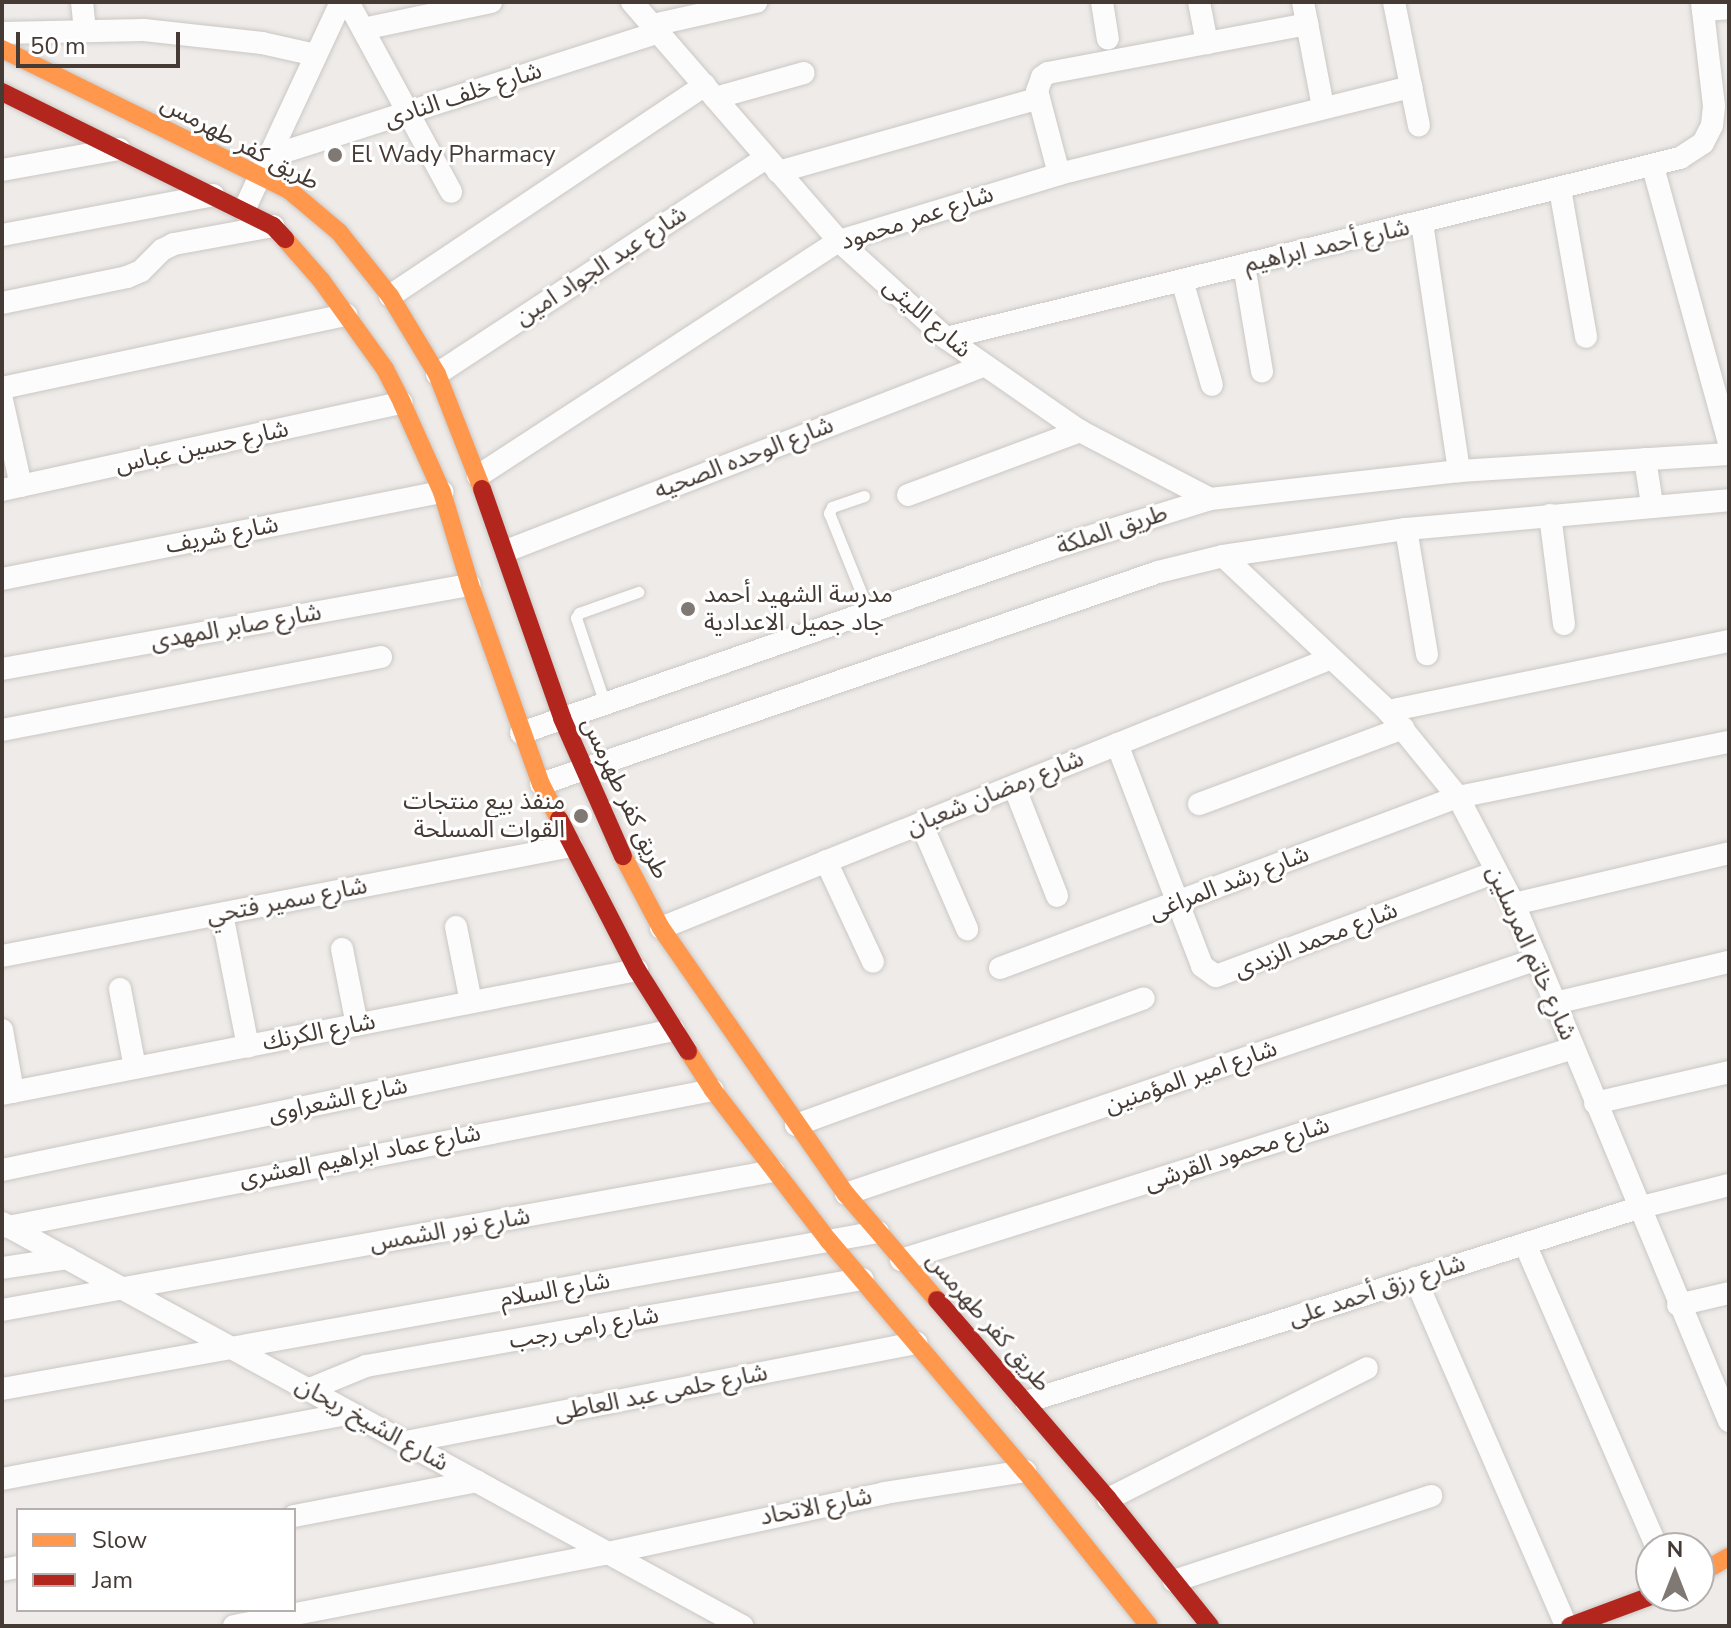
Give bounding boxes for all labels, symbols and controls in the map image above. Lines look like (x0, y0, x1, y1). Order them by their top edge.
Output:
scale bar (20, 16, 184, 66)
text: 50 m (30, 30, 86, 62)
street label: شارع خلف النادى (381, 56, 545, 134)
street label: طريق كفر طهرمس (156, 89, 324, 197)
place label: El Wady Pharmacy (351, 141, 555, 169)
marker: El Wady Pharmacy (326, 146, 344, 164)
street label: شارع عمر محمود (837, 180, 997, 256)
street label: شارع عبد الجواد امين (510, 200, 692, 332)
street label: شارع أحمد ابراهيم (1242, 213, 1412, 279)
street label: شارع الليثى (877, 272, 977, 364)
street label: شارع الوحده الصحيه (650, 411, 838, 505)
street label: شارع حسين عباس (113, 415, 291, 479)
street label: طريق الملكة (1053, 499, 1171, 561)
street label: شارع شريف (163, 510, 281, 560)
place label: مدرسة الشهيد أحمد جاد جميل الاعدادية (704, 581, 893, 637)
street label: شارع صابر المهدى (148, 598, 324, 656)
marker: مدرسة الشهيد أحمد جاد جميل الاعدادية (679, 600, 697, 618)
street label: طريق كفر طهرمس (575, 713, 675, 883)
street label: شارع رمضان شعبان (902, 744, 1088, 842)
place label: منفذ بيع منتجات القوات المسلحة (403, 788, 565, 844)
marker: منفذ بيع منتجات القوات المسلحة (572, 807, 590, 825)
street label: شارع رشد المراغى (1145, 839, 1313, 927)
street label: شارع خاتم المرسلين (1480, 861, 1582, 1045)
street label: شارع سمير فتحي (204, 871, 370, 931)
street label: شارع محمد الزيدى (1230, 896, 1402, 984)
street label: شارع الكرنك (260, 1007, 378, 1057)
street label: شارع امير المؤمنين (1101, 1034, 1281, 1120)
street label: شارع الشعراوى (266, 1071, 410, 1129)
street label: شارع محمود القرشى (1141, 1111, 1333, 1197)
street label: شارع عماد ابراهيم العشرى (237, 1118, 483, 1194)
street label: شارع نور الشمس (368, 1202, 532, 1258)
street label: طريق كفر طهرمس (920, 1246, 1056, 1398)
street label: شارع رزق أحمد على (1285, 1249, 1469, 1333)
street label: شارع السلام (498, 1266, 612, 1314)
street label: شارع رامى رجب (507, 1301, 661, 1355)
street label: شارع حلمى عبد العاطى (552, 1358, 770, 1428)
street label: شارع الشيخ ريحان (291, 1370, 453, 1478)
street label: شارع الاتحاد (758, 1482, 874, 1532)
legend (16, 1508, 296, 1612)
text: Slow (92, 1524, 147, 1556)
north arrow (1635, 1532, 1715, 1612)
text: N (1667, 1535, 1683, 1565)
text: Jam (92, 1564, 133, 1596)

